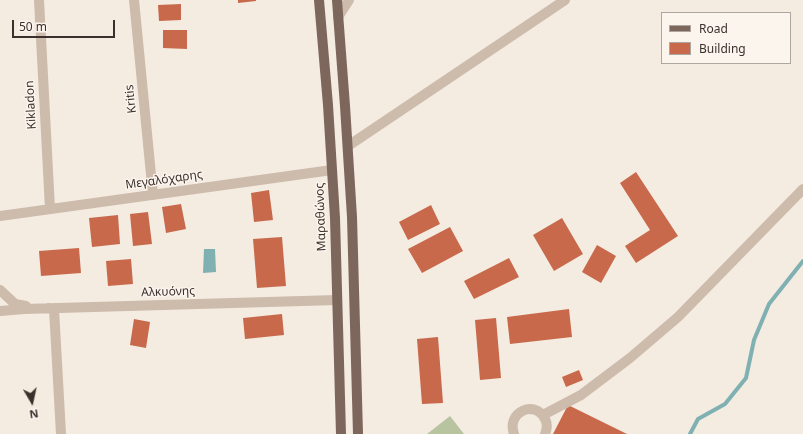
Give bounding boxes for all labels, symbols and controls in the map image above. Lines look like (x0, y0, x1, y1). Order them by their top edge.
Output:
scale bar (14, 12, 117, 38)
legend (661, 12, 791, 64)
text: 50 m (19, 18, 47, 35)
text: Road (699, 20, 728, 37)
text: Building (699, 40, 746, 57)
street label: Kikladon (23, 80, 39, 130)
street label: Kritis (122, 84, 140, 114)
street label: Μεγαλόχαρης (124, 167, 204, 193)
street label: Μαραθώνος (313, 182, 329, 252)
street label: Αλκυόνης (141, 284, 195, 300)
north arrow (12, 382, 52, 422)
text: N (28, 406, 40, 422)

